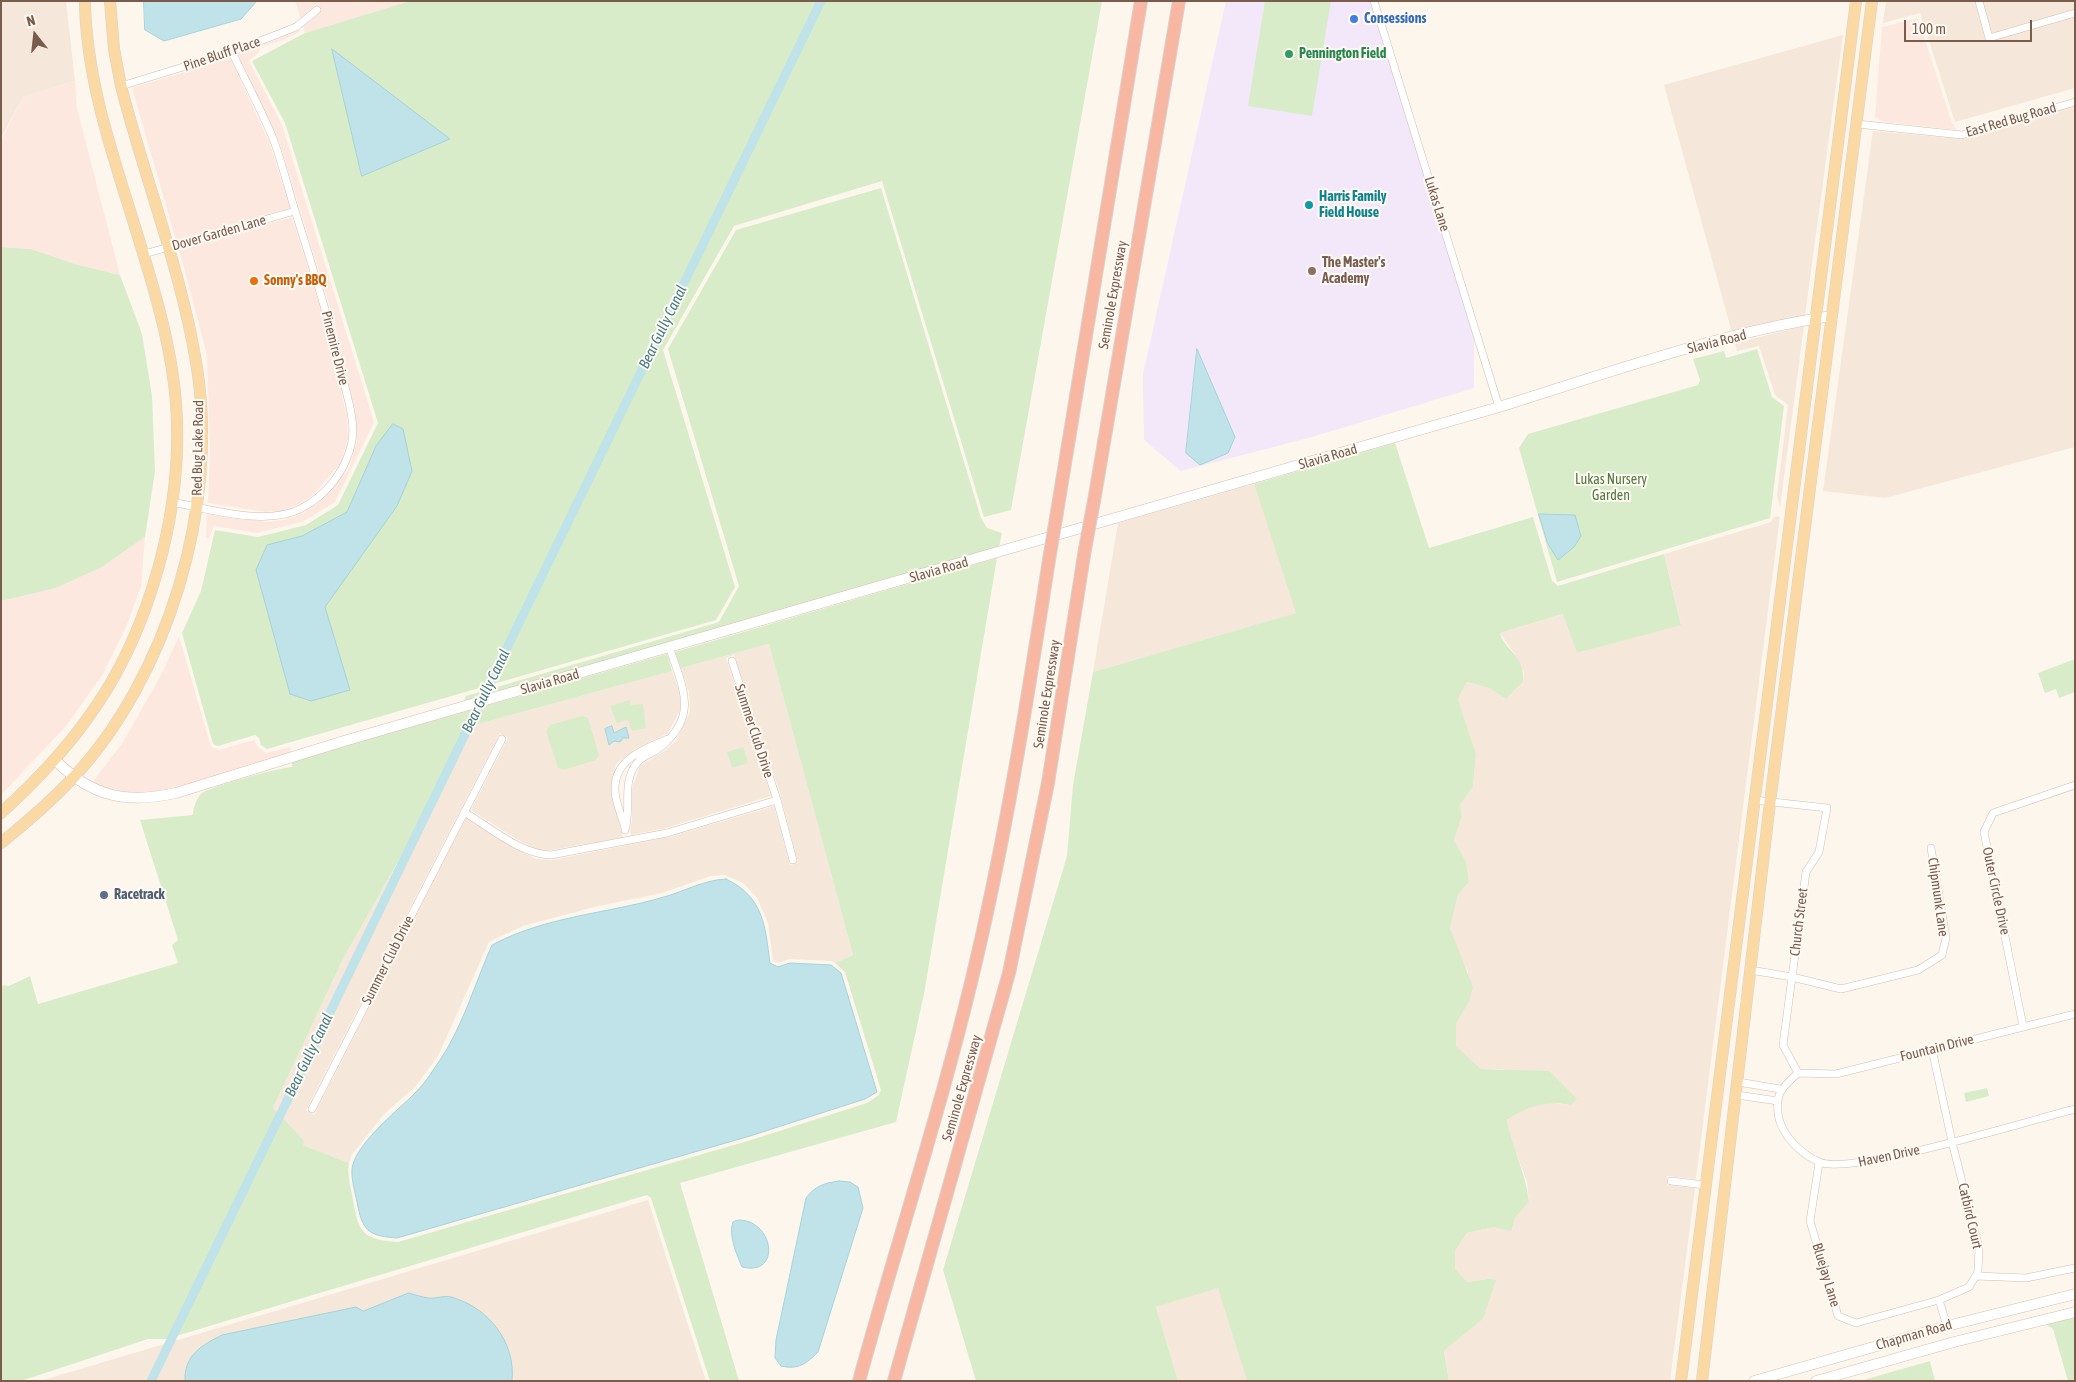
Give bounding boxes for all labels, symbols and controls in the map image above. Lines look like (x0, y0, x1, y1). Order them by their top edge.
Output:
north arrow (10, 10, 60, 60)
scale bar (1906, 10, 2034, 42)
place label: Consessions (1364, 11, 1426, 27)
text: N (25, 12, 37, 29)
marker: Consessions (1348, 13, 1360, 25)
text: 100 m (1912, 20, 1946, 37)
street label: Pine Bluff Place (181, 33, 263, 75)
place label: Pennington Field (1299, 46, 1386, 62)
marker: Pennington Field (1283, 48, 1295, 60)
street label: East Red Bug Road (1964, 99, 2058, 141)
street label: Lukas Lane (1421, 174, 1453, 234)
place label: Harris Family Field House (1319, 189, 1386, 222)
marker: Harris Family Field House (1303, 199, 1315, 211)
street label: Dover Garden Lane (170, 212, 268, 254)
street label: Seminole Expressway (1095, 239, 1131, 351)
place label: The Master's Academy (1322, 255, 1385, 288)
marker: The Master's Academy (1306, 265, 1318, 277)
place label: Sonny's BBQ (264, 273, 326, 289)
marker: Sonny's BBQ (248, 275, 260, 287)
water label: Bear Gully Canal (635, 282, 691, 372)
street label: Pinemire Drive (318, 309, 352, 387)
street label: Slavia Road (1686, 327, 1748, 357)
street label: Red Bug Lake Road (189, 400, 207, 496)
street label: Slavia Road (1297, 441, 1359, 473)
park label: Lukas Nursery Garden (1575, 472, 1647, 504)
street label: Slavia Road (908, 554, 970, 586)
street label: Seminole Expressway (1030, 638, 1064, 750)
water label: Bear Gully Canal (458, 646, 514, 736)
street label: Slavia Road (519, 666, 581, 698)
street label: Summer Club Drive (731, 682, 777, 780)
street label: Outer Circle Drive (1979, 846, 2013, 936)
street label: Chipmunk Lane (1924, 856, 1952, 938)
place label: Racetrack (114, 887, 165, 903)
street label: Church Street (1786, 887, 1812, 957)
marker: Racetrack (98, 889, 110, 901)
street label: Summer Club Drive (358, 913, 418, 1007)
water label: Bear Gully Canal (281, 1010, 337, 1100)
street label: Fountain Drive (1899, 1031, 1975, 1065)
street label: Seminole Expressway (939, 1033, 985, 1143)
street label: Haven Drive (1857, 1141, 1921, 1171)
street label: Catbird Court (1954, 1181, 1986, 1251)
street label: Bluejay Lane (1808, 1241, 1844, 1309)
street label: Chapman Road (1874, 1316, 1954, 1354)

